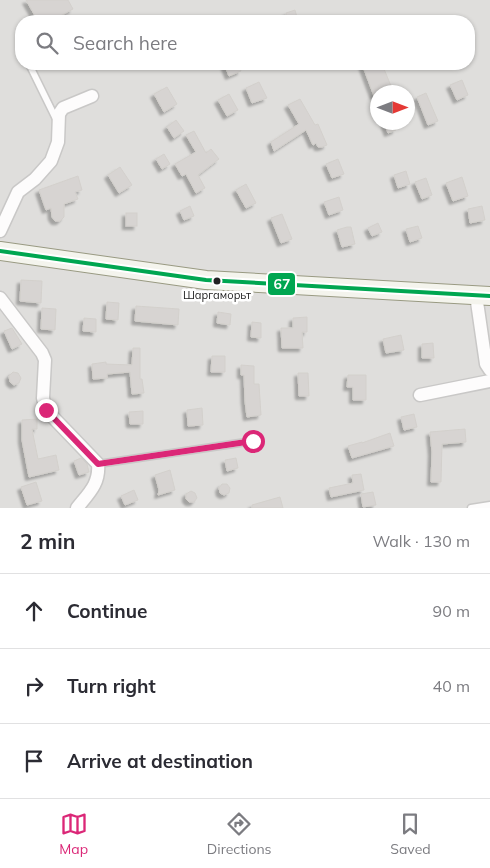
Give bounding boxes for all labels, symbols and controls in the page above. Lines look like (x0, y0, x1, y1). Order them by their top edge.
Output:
search box (15, 15, 475, 70)
icon: search (33, 29, 61, 57)
text: Search here (73, 31, 177, 55)
north arrow (370, 85, 415, 130)
line badge: 67 (267, 272, 296, 296)
text: 67 (274, 275, 290, 293)
marker: Шаргаморьт (212, 276, 222, 286)
place label: Шаргаморьт (183, 288, 251, 302)
route end (35, 399, 58, 422)
route start (242, 430, 265, 453)
text: 2 min (20, 528, 75, 554)
text: Walk · 130 m (372, 531, 470, 551)
icon: ahead (20, 597, 48, 625)
text: Continue (67, 599, 147, 623)
text: 90 m (433, 601, 470, 621)
icon: right (20, 672, 48, 700)
text: Turn right (67, 674, 156, 698)
text: 40 m (433, 676, 470, 696)
icon: arrive (20, 747, 48, 775)
text: Arrive at destination (67, 749, 253, 773)
tab: Map (59, 810, 88, 858)
tab: Directions (207, 810, 272, 858)
tab: Saved (390, 810, 431, 858)

